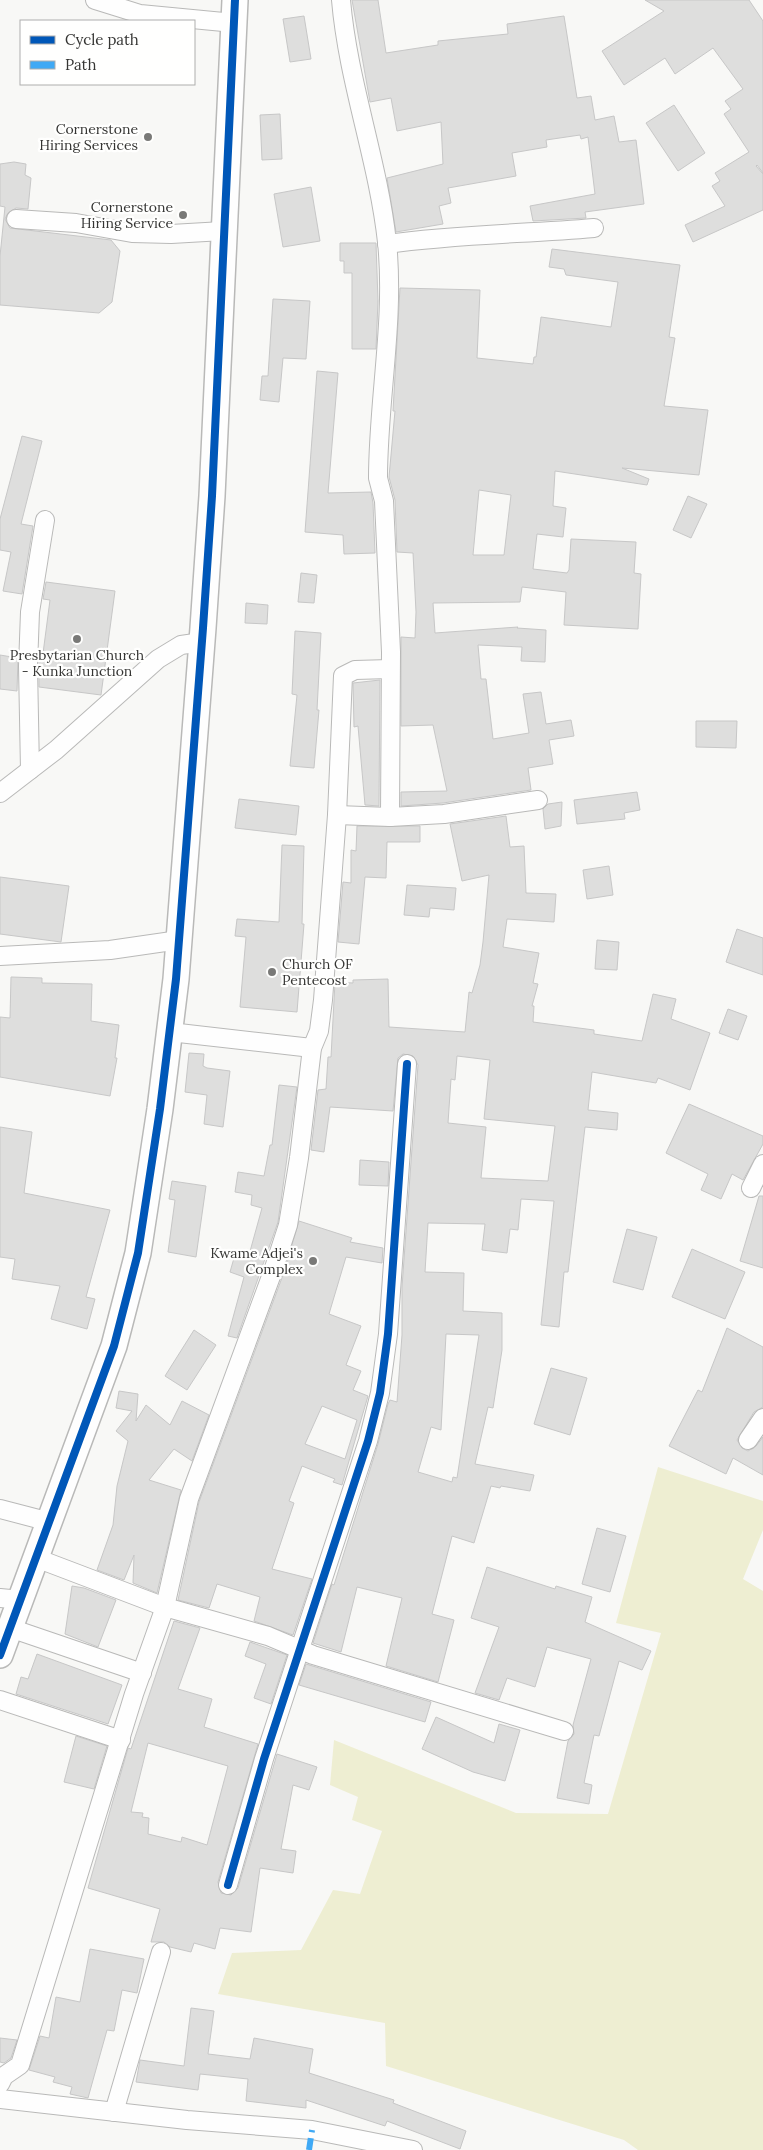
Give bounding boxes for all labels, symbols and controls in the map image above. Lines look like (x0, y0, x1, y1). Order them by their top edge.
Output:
legend (20, 20, 195, 85)
text: Cycle path (65, 30, 139, 49)
text: Path (65, 55, 96, 74)
place label: Cornerstone Hiring Services (39, 120, 138, 154)
marker: Cornerstone Hiring Services (142, 131, 154, 143)
place label: Cornerstone Hiring Service (81, 198, 173, 232)
marker: Cornerstone Hiring Service (177, 209, 189, 221)
marker: Presbytarian Church - Kunka Junction (71, 633, 83, 645)
place label: Presbytarian Church - Kunka Junction (10, 646, 144, 680)
place label: Church OF Pentecost (282, 955, 353, 989)
marker: Church OF Pentecost (266, 966, 278, 978)
place label: Kwame Adjei's Complex (210, 1244, 304, 1278)
marker: Kwame Adjei's Complex (307, 1255, 319, 1267)

